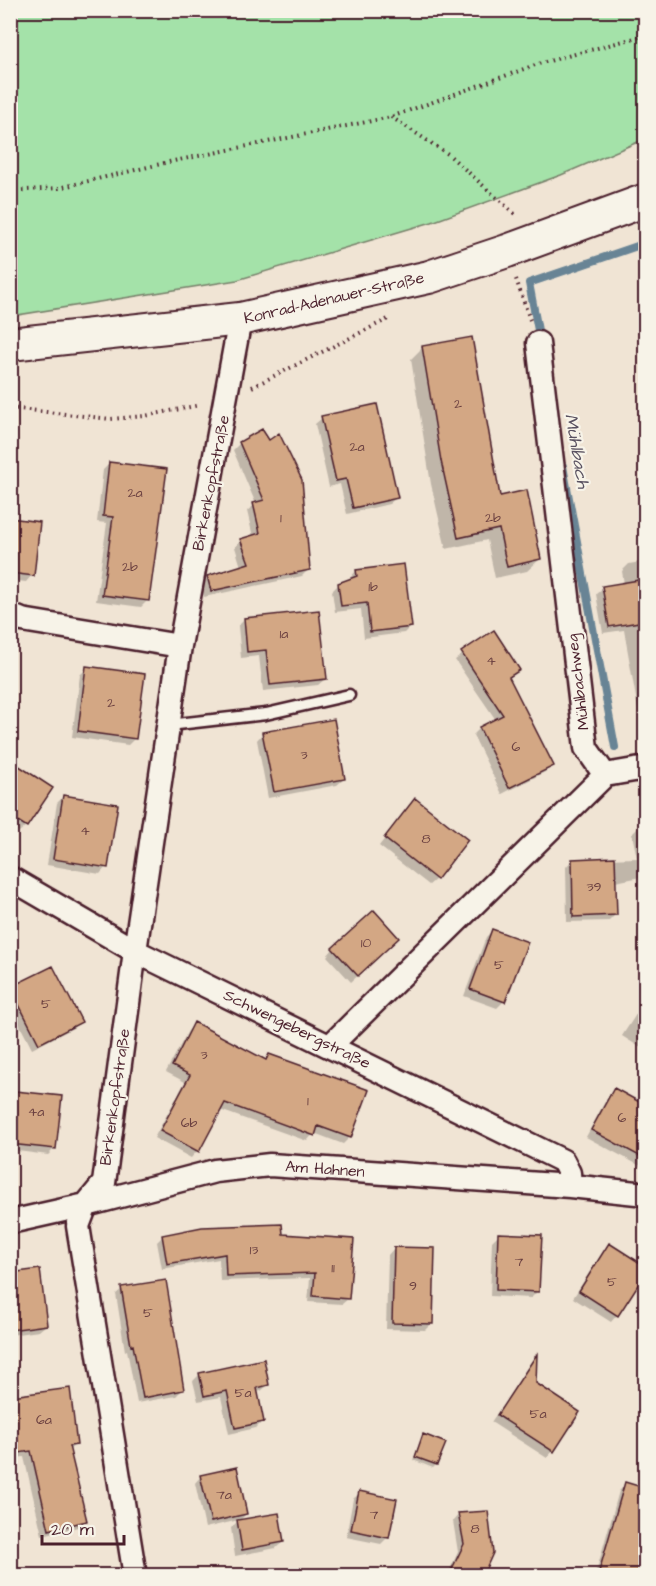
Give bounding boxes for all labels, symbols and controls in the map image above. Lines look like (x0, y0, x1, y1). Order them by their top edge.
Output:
street label: Konrad-Adenauer-Straße (242, 266, 427, 329)
house number: 2 (454, 394, 462, 414)
water label: Mühlbach (558, 412, 596, 491)
street label: Birkenkopfstraße (187, 413, 235, 553)
house number: 2a (349, 437, 365, 457)
house number: 2a (127, 483, 143, 503)
house number: 1 (280, 508, 282, 528)
house number: 2b (485, 508, 501, 528)
house number: 2b (122, 557, 138, 577)
house number: 1b (368, 577, 378, 597)
house number: 1a (280, 624, 288, 644)
street label: Mühlbachweg (561, 632, 596, 731)
house number: 4 (486, 651, 496, 671)
house number: 2 (107, 693, 115, 713)
house number: 6 (512, 737, 521, 757)
house number: 3 (300, 745, 308, 765)
house number: 4 (80, 821, 90, 841)
house number: 8 (421, 829, 431, 849)
house number: 39 (586, 877, 602, 897)
house number: 10 (361, 933, 371, 953)
house number: 5 (494, 955, 504, 975)
street label: Schwengebergstraße (219, 984, 375, 1075)
house number: 5 (41, 994, 51, 1014)
street label: Birkenkopfstraße (95, 1027, 136, 1167)
house number: 3 (200, 1045, 208, 1065)
house number: 1 (307, 1091, 309, 1111)
house number: 4a (28, 1102, 44, 1122)
house number: 6 (618, 1108, 627, 1128)
house number: 6b (181, 1113, 197, 1133)
street label: Am Hahnen (285, 1155, 365, 1183)
house number: 13 (250, 1240, 258, 1260)
house number: 7 (515, 1252, 524, 1272)
house number: 11 (331, 1258, 335, 1278)
house number: 5 (607, 1272, 617, 1292)
house number: 9 (409, 1276, 417, 1296)
house number: 5 (143, 1303, 153, 1323)
house number: 5a (234, 1383, 252, 1403)
house number: 5a (529, 1404, 547, 1424)
house number: 6a (36, 1410, 52, 1430)
house number: 7a (216, 1485, 232, 1505)
house number: 7 (370, 1505, 379, 1525)
scale bar (42, 1508, 124, 1546)
text: 20 m (51, 1517, 94, 1542)
house number: 8 (470, 1519, 480, 1539)

